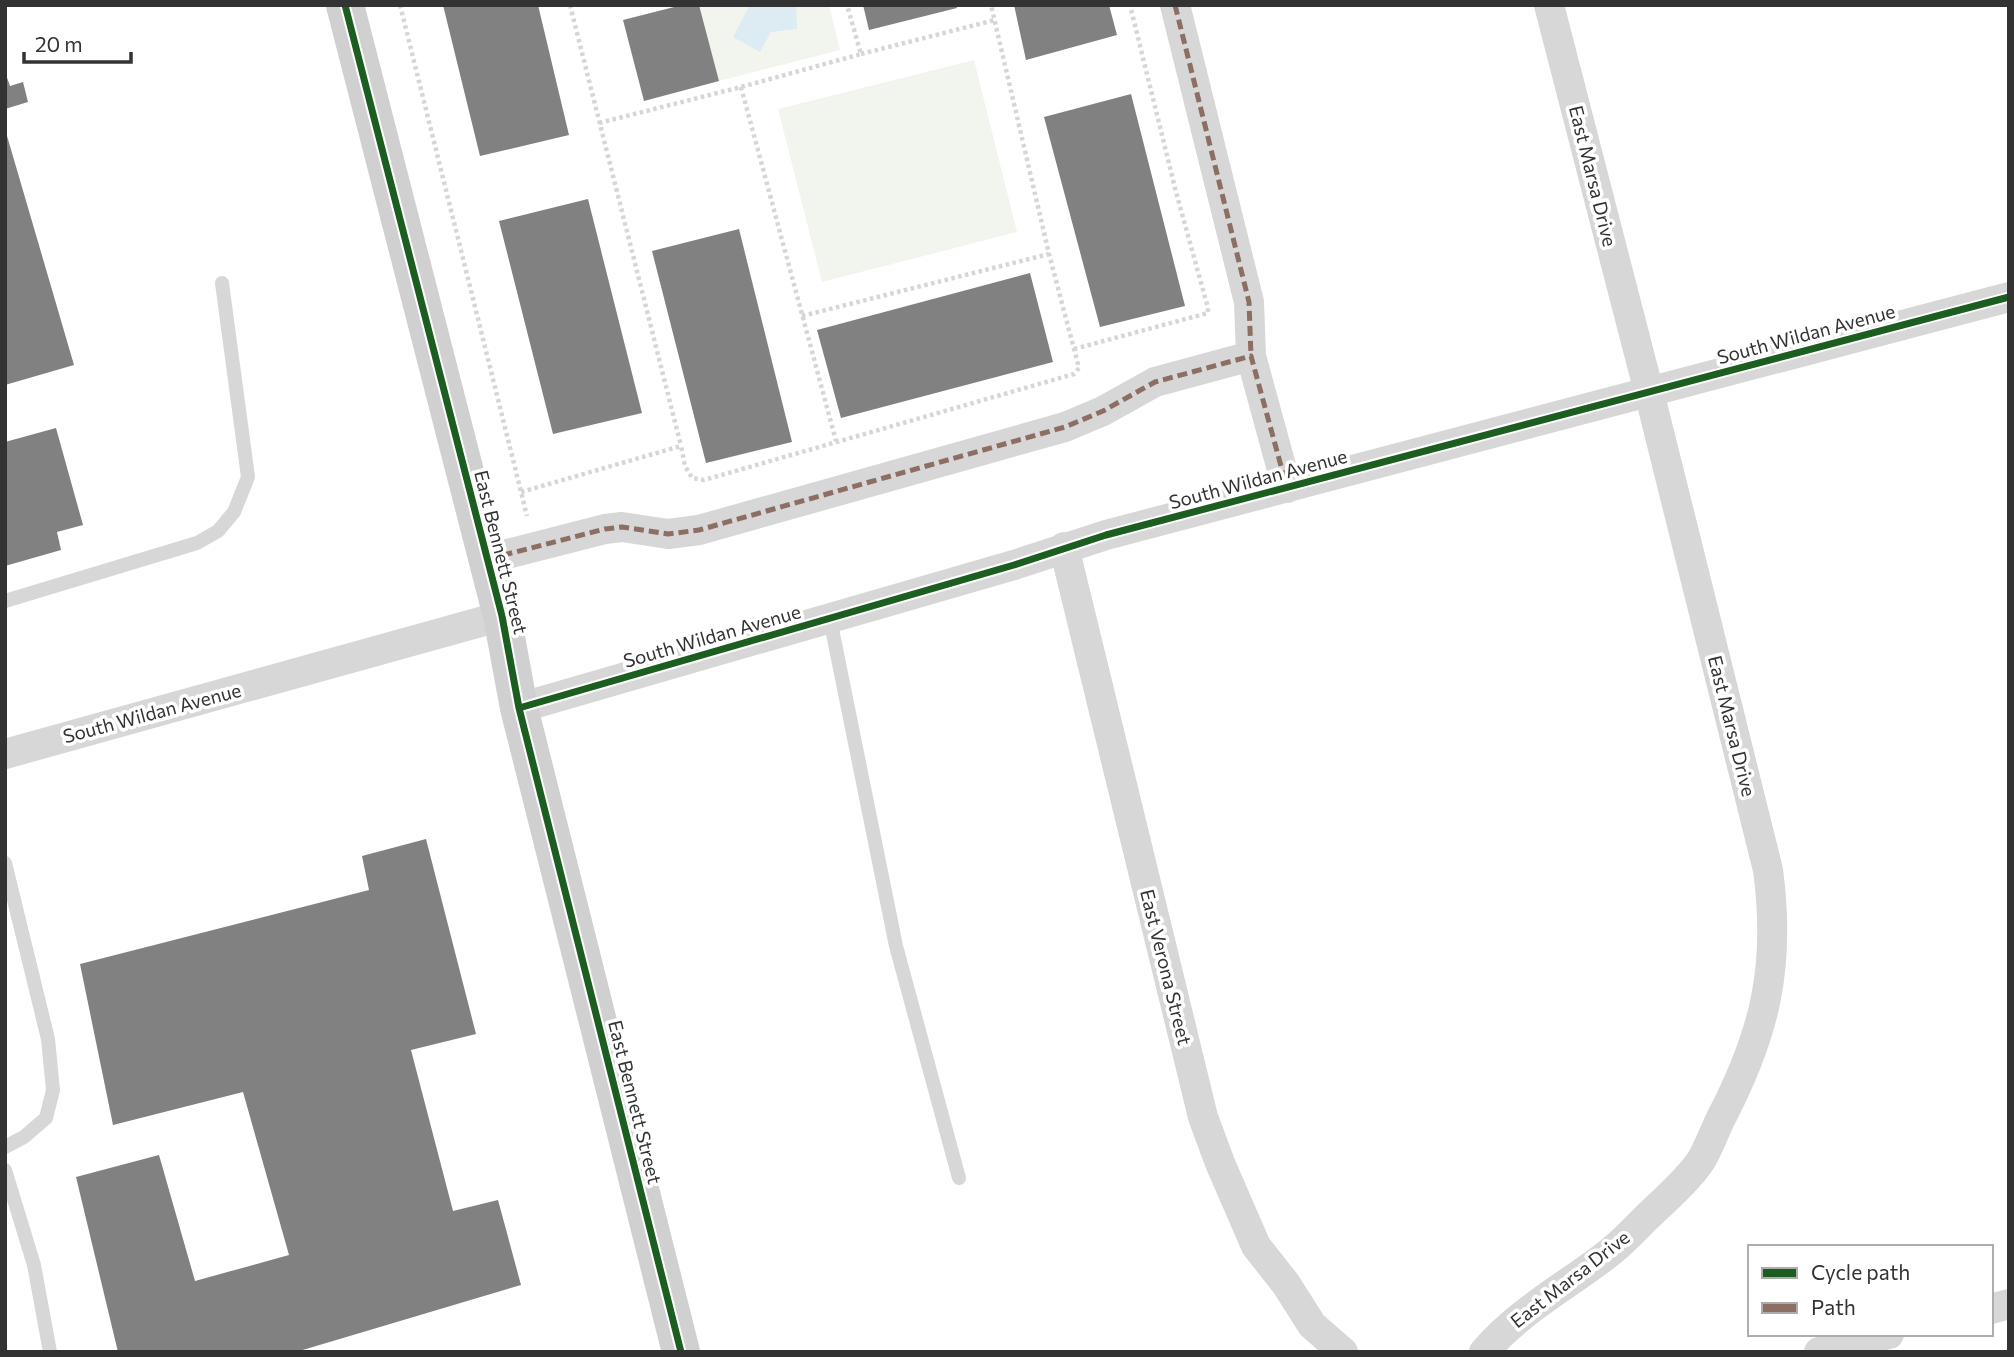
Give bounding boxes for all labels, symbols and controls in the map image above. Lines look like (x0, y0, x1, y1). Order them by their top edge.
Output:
scale bar (24, 21, 131, 65)
text: 20 m (35, 31, 83, 56)
street label: East Marsa Drive (1565, 103, 1622, 249)
street label: South Wildan Avenue (1714, 299, 1897, 368)
street label: South Wildan Avenue (1166, 444, 1349, 513)
street label: East Bennett Street (470, 468, 533, 636)
street label: South Wildan Avenue (621, 599, 803, 672)
street label: East Marsa Drive (1704, 653, 1761, 799)
street label: South Wildan Avenue (60, 678, 243, 747)
street label: East Verona Street (1136, 887, 1197, 1047)
street label: East Bennett Street (604, 1018, 667, 1186)
street label: East Marsa Drive (1506, 1225, 1634, 1332)
legend (1748, 1245, 1993, 1336)
text: Cycle path (1811, 1259, 1910, 1284)
text: Path (1811, 1294, 1856, 1319)

